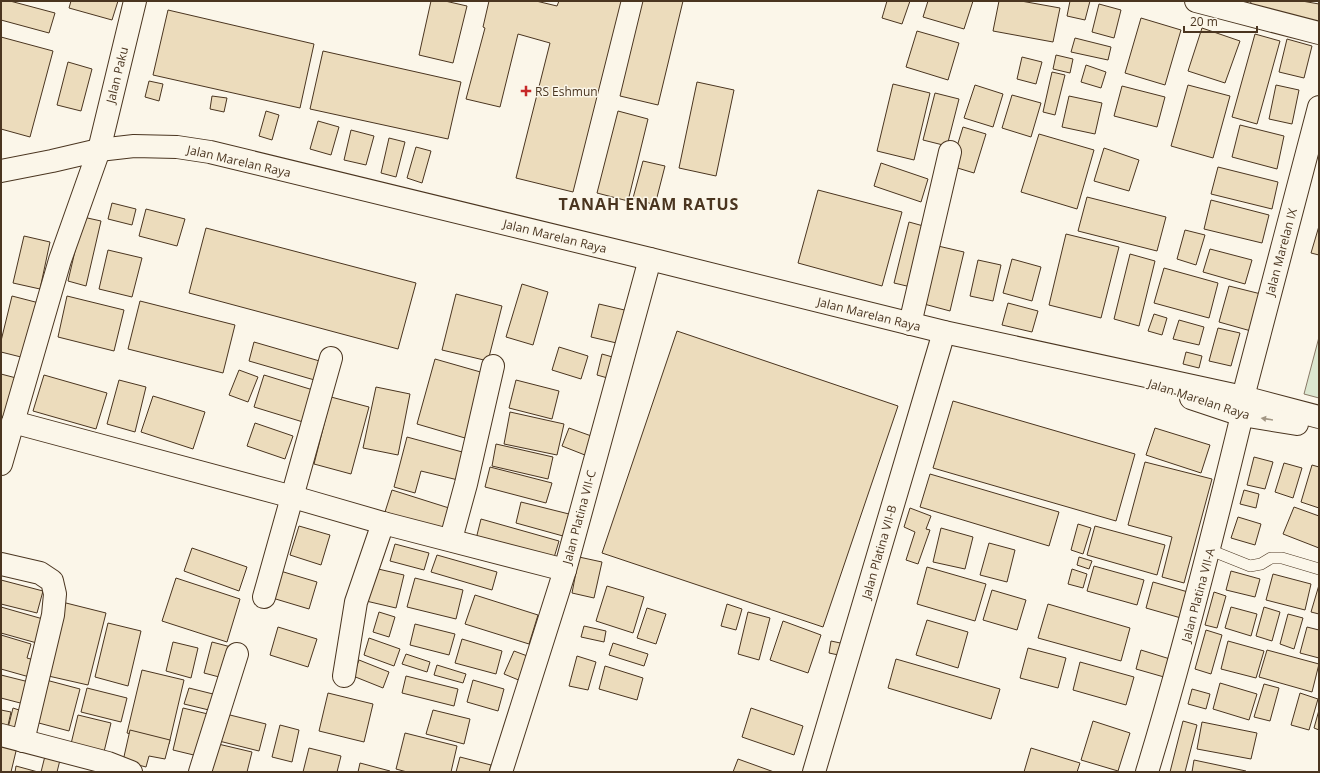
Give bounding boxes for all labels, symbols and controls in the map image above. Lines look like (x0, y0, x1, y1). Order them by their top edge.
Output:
scale bar (1184, 8, 1257, 34)
text: 20 m (1190, 13, 1218, 30)
street label: Jalan Paku (102, 45, 132, 106)
place label: RS Eshmun (535, 83, 598, 100)
marker: RS Eshmun (520, 85, 532, 97)
street label: Jalan Marelan Raya (184, 141, 293, 181)
district label: TANAH ENAM RATUS (559, 193, 739, 215)
street label: Jalan Marelan IX (1261, 206, 1301, 298)
street label: Jalan Marelan Raya (500, 215, 609, 257)
street label: Jalan Marelan Raya (814, 293, 923, 335)
street label: Jalan Marelan Raya (1145, 374, 1252, 423)
one-way arrow (1261, 416, 1273, 422)
street label: Jalan Platina VII-C (558, 468, 600, 567)
street label: Jalan Platina VII-B (857, 503, 901, 602)
street label: Jalan Platina VII-A (1177, 546, 1219, 645)

